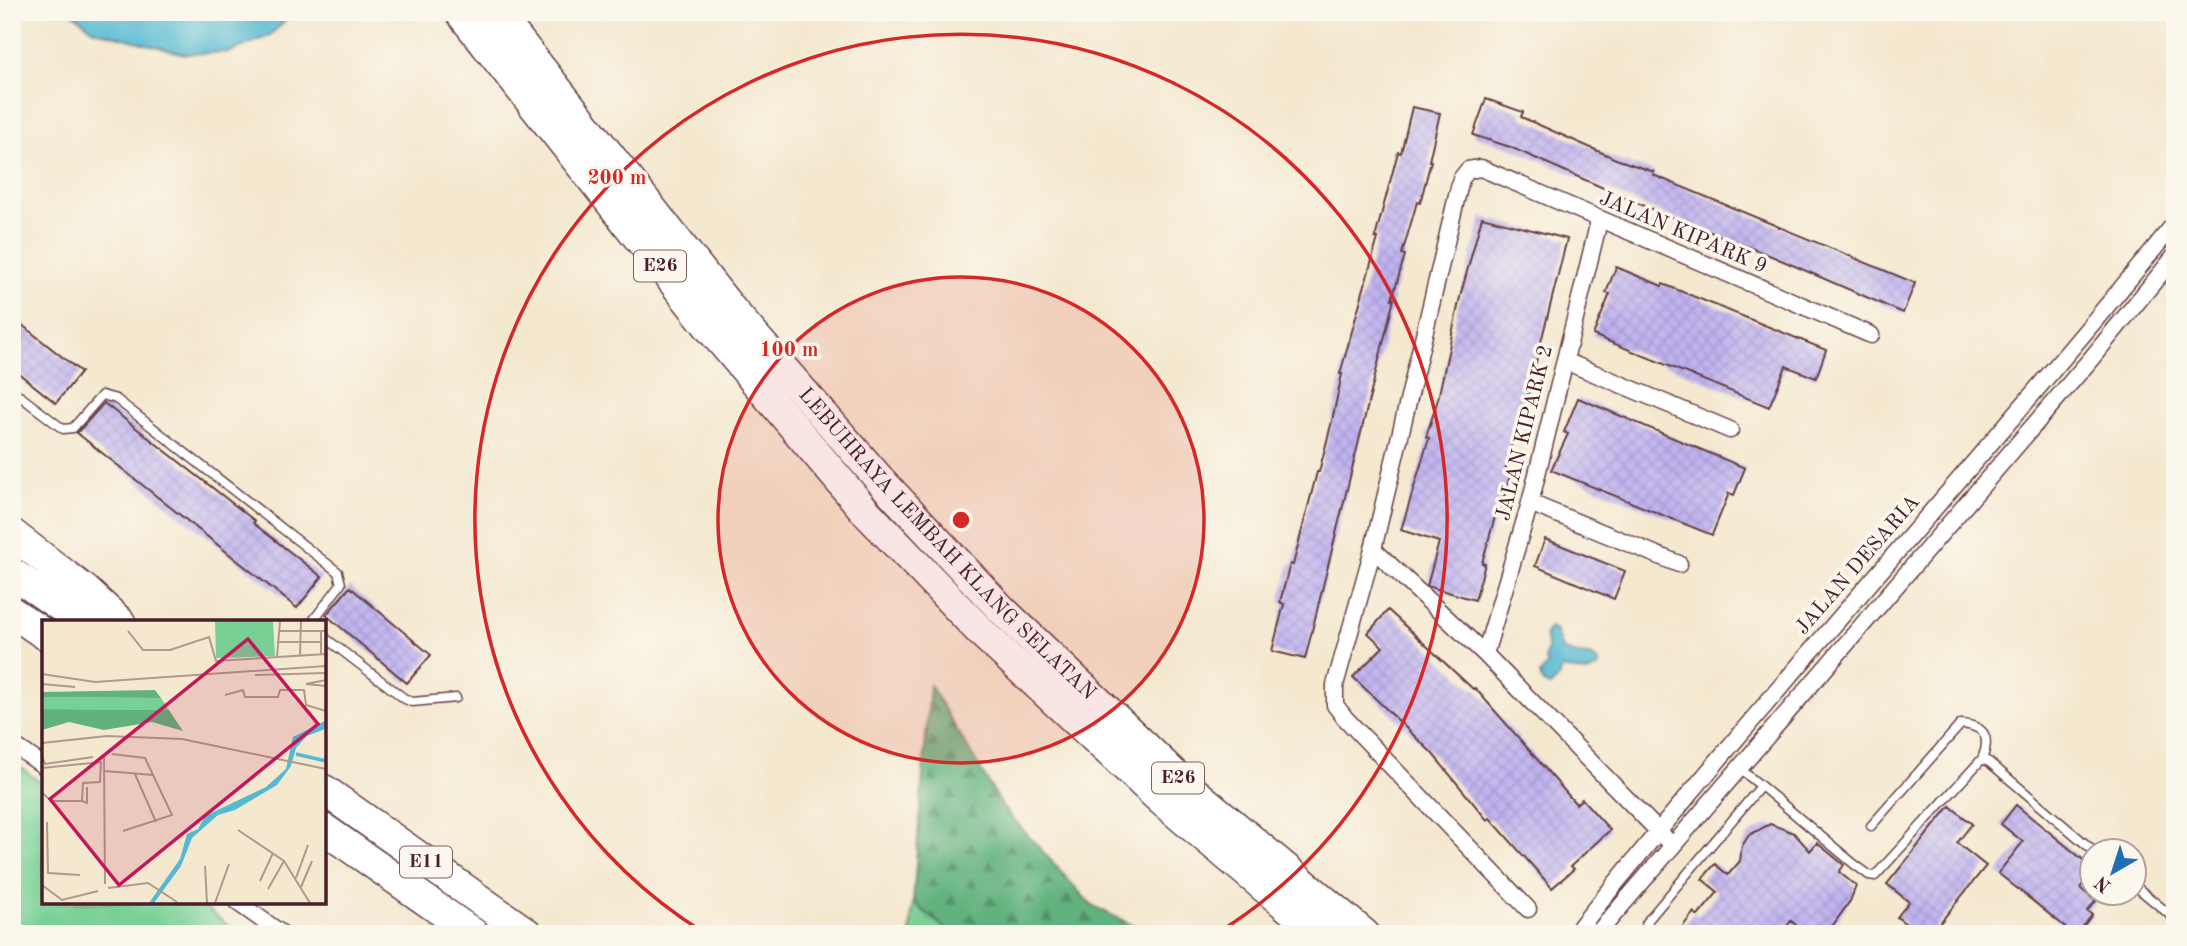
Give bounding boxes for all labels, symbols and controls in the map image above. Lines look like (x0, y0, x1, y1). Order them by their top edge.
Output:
text: 200 m (587, 168, 647, 189)
street label: JALAN KIPARK 9 (1596, 188, 1770, 278)
road number: E26 (634, 250, 686, 282)
text: 100 m (759, 340, 819, 361)
street label: JALAN KIPARK 2 (1493, 343, 1557, 523)
street label: LEBUHRAYA LEMBAH KLANG SELATAN (794, 384, 1100, 704)
street label: JALAN DESARIA (1792, 491, 1924, 639)
centre of rings (949, 508, 973, 532)
inset map (42, 620, 326, 904)
road number: E26 (1152, 762, 1204, 793)
north arrow (2078, 838, 2148, 908)
road number: E11 (400, 846, 452, 877)
text: N (2092, 871, 2115, 895)

